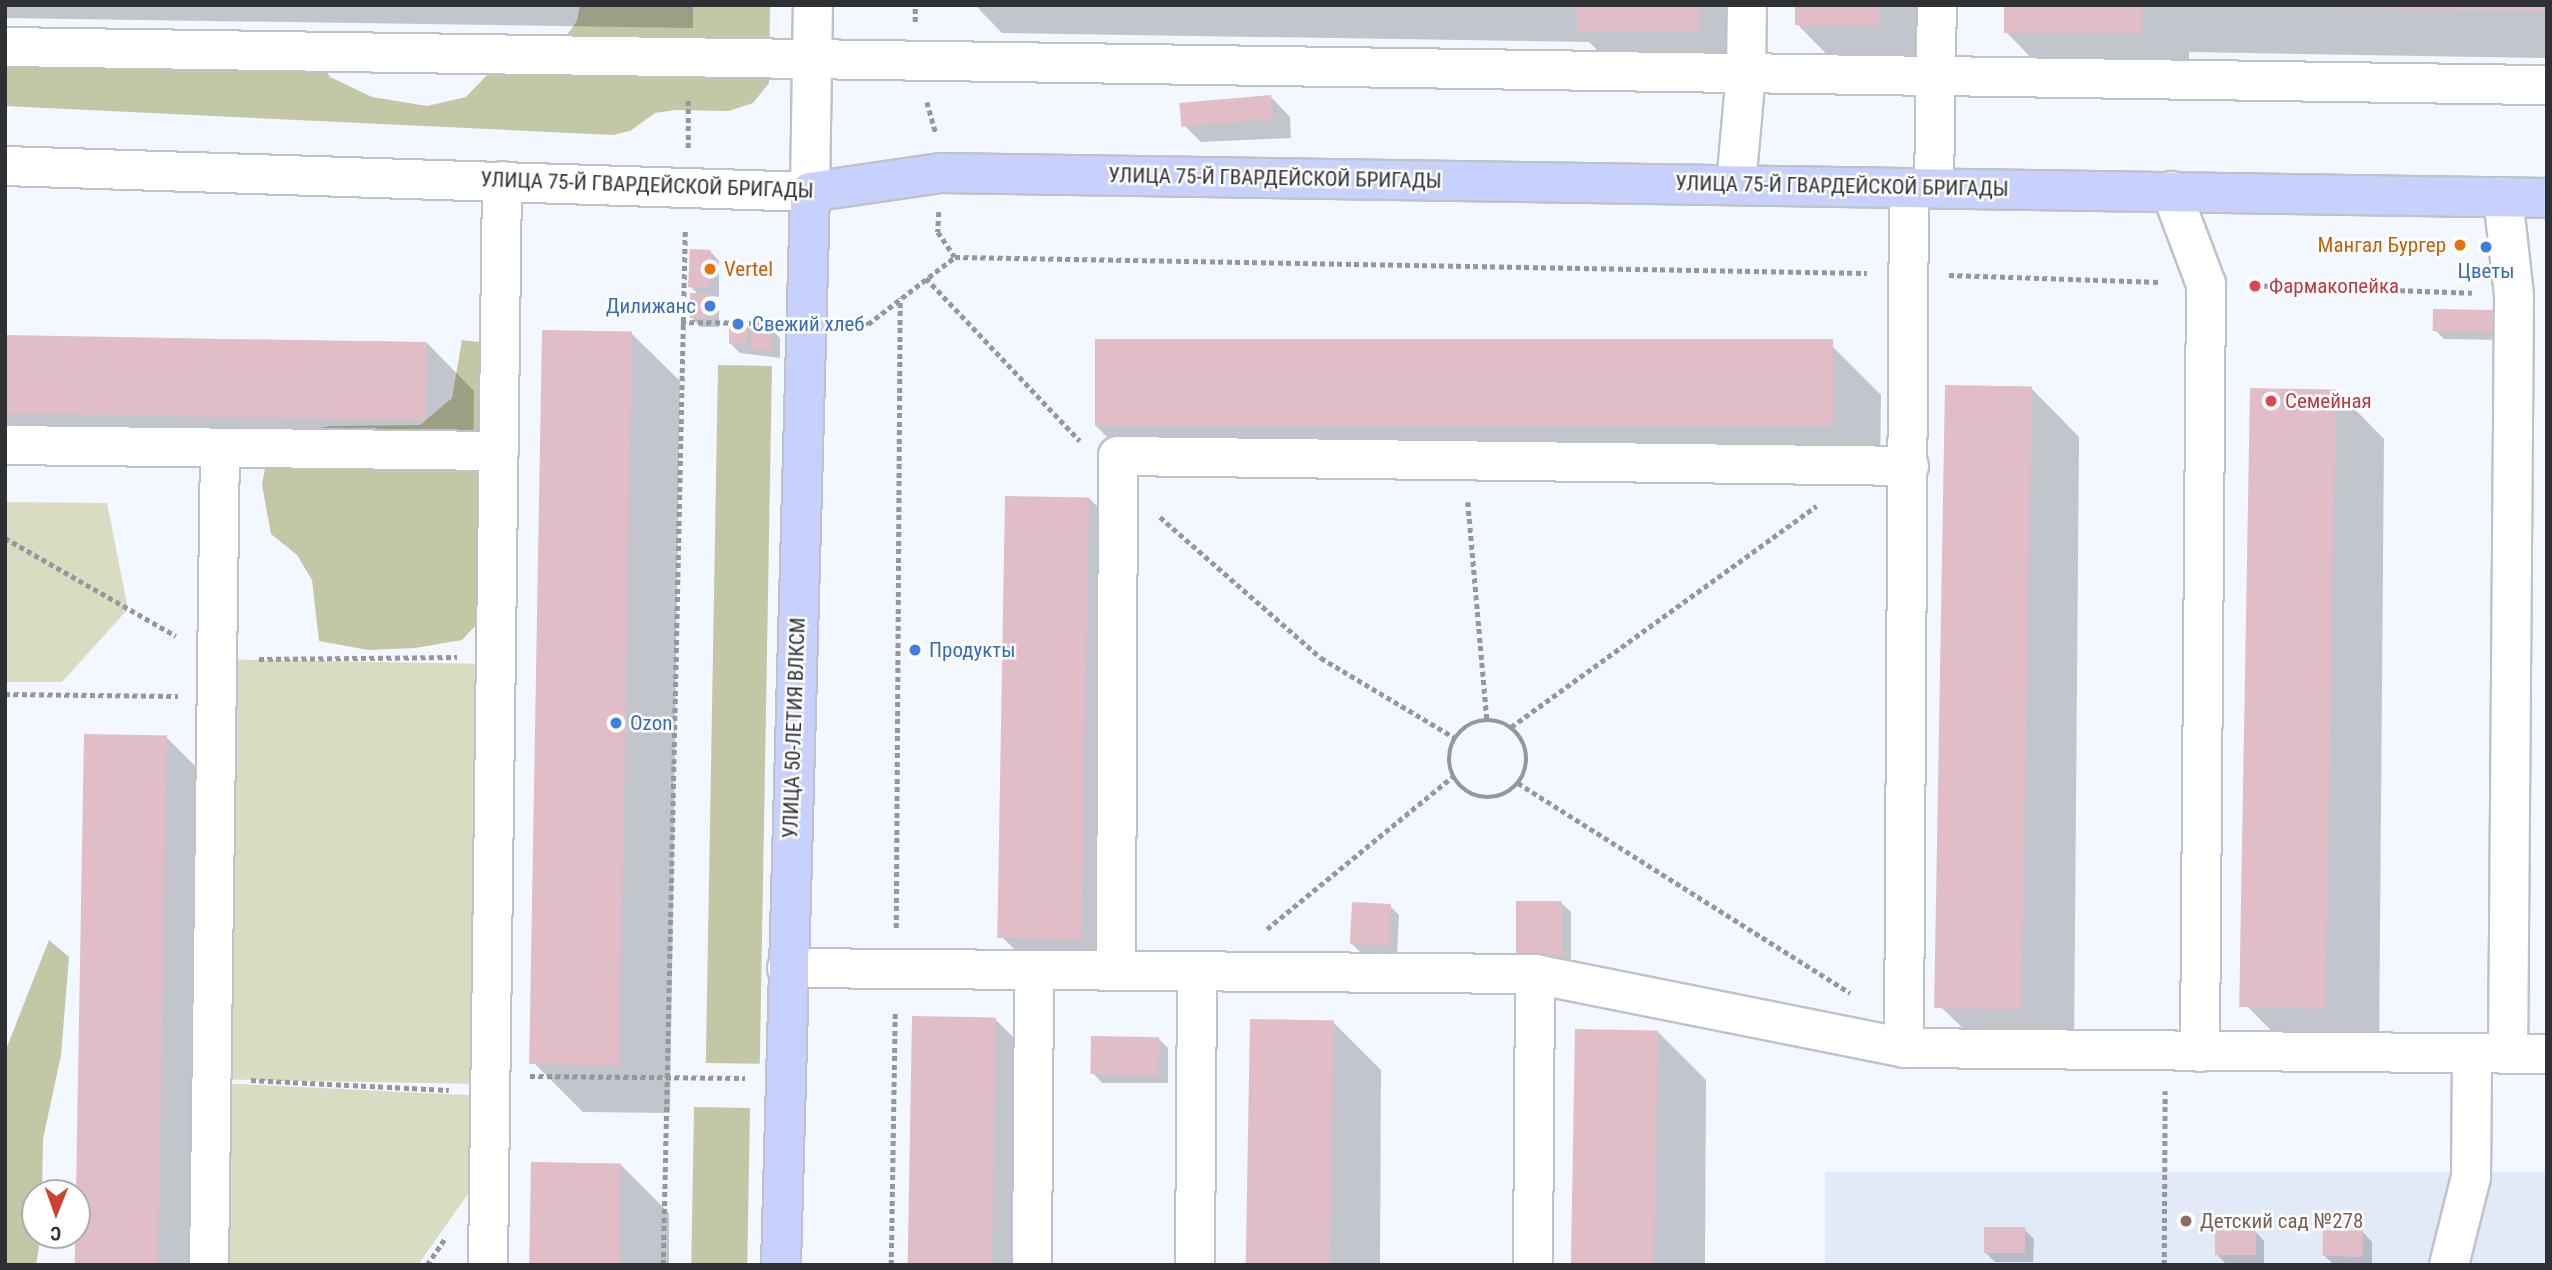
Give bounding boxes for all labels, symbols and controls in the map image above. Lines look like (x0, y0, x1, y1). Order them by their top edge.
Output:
street label: УЛИЦА 75-Й ГВАРДЕЙСКОЙ БРИГАДЫ (1108, 162, 1442, 194)
street label: УЛИЦА 75-Й ГВАРДЕЙСКОЙ БРИГАДЫ (480, 167, 814, 203)
street label: УЛИЦА 75-Й ГВАРДЕЙСКОЙ БРИГАДЫ (1675, 170, 2009, 202)
place label: Мангал Бургер (2318, 232, 2446, 258)
marker: Мангал Бургер (2452, 237, 2468, 253)
marker: Цветы (2478, 239, 2494, 255)
place label: Vertel (724, 256, 773, 282)
place label: Цветы (2458, 258, 2514, 284)
marker: Vertel (702, 261, 718, 277)
place label: Фармакопейка (2269, 273, 2399, 299)
marker: Фармакопейка (2247, 278, 2263, 294)
place label: Дилижанс (606, 293, 696, 319)
marker: Дилижанс (702, 298, 718, 314)
place label: Свежий хлеб (752, 311, 864, 337)
marker: Свежий хлеб (730, 316, 746, 332)
place label: Семейная (2285, 388, 2372, 414)
marker: Семейная (2263, 393, 2279, 409)
street label: УЛИЦА 50-ЛЕТИЯ ВЛКСМ (778, 617, 810, 839)
place label: Продукты (929, 637, 1016, 663)
marker: Продукты (907, 642, 923, 658)
place label: Ozon (630, 710, 672, 736)
marker: Ozon (608, 715, 624, 731)
north arrow (21, 1179, 91, 1249)
place label: Детский сад №278 (2200, 1208, 2363, 1234)
marker: Детский сад №278 (2178, 1213, 2194, 1229)
text: С (50, 1222, 61, 1245)

